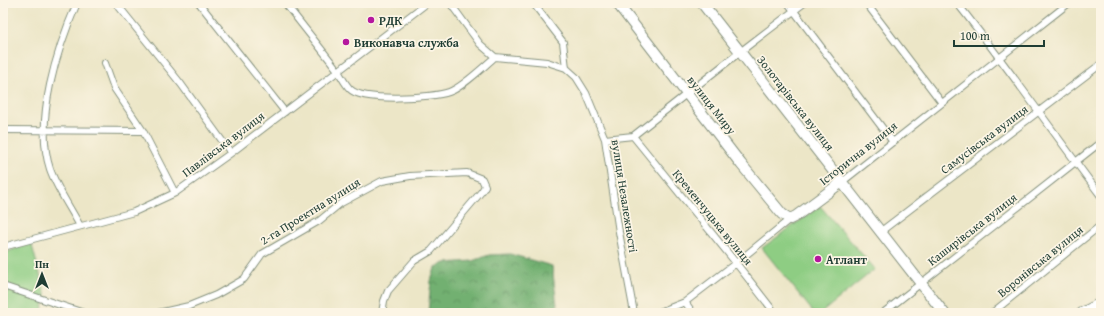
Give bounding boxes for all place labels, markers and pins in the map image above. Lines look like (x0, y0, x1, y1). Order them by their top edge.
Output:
place label: РДК (379, 12, 402, 29)
marker: РДК (366, 15, 376, 25)
place label: Виконавча служба (354, 34, 460, 51)
marker: Виконавча служба (341, 37, 351, 47)
place label: Атлант (826, 251, 868, 268)
marker: Атлант (813, 254, 823, 264)

